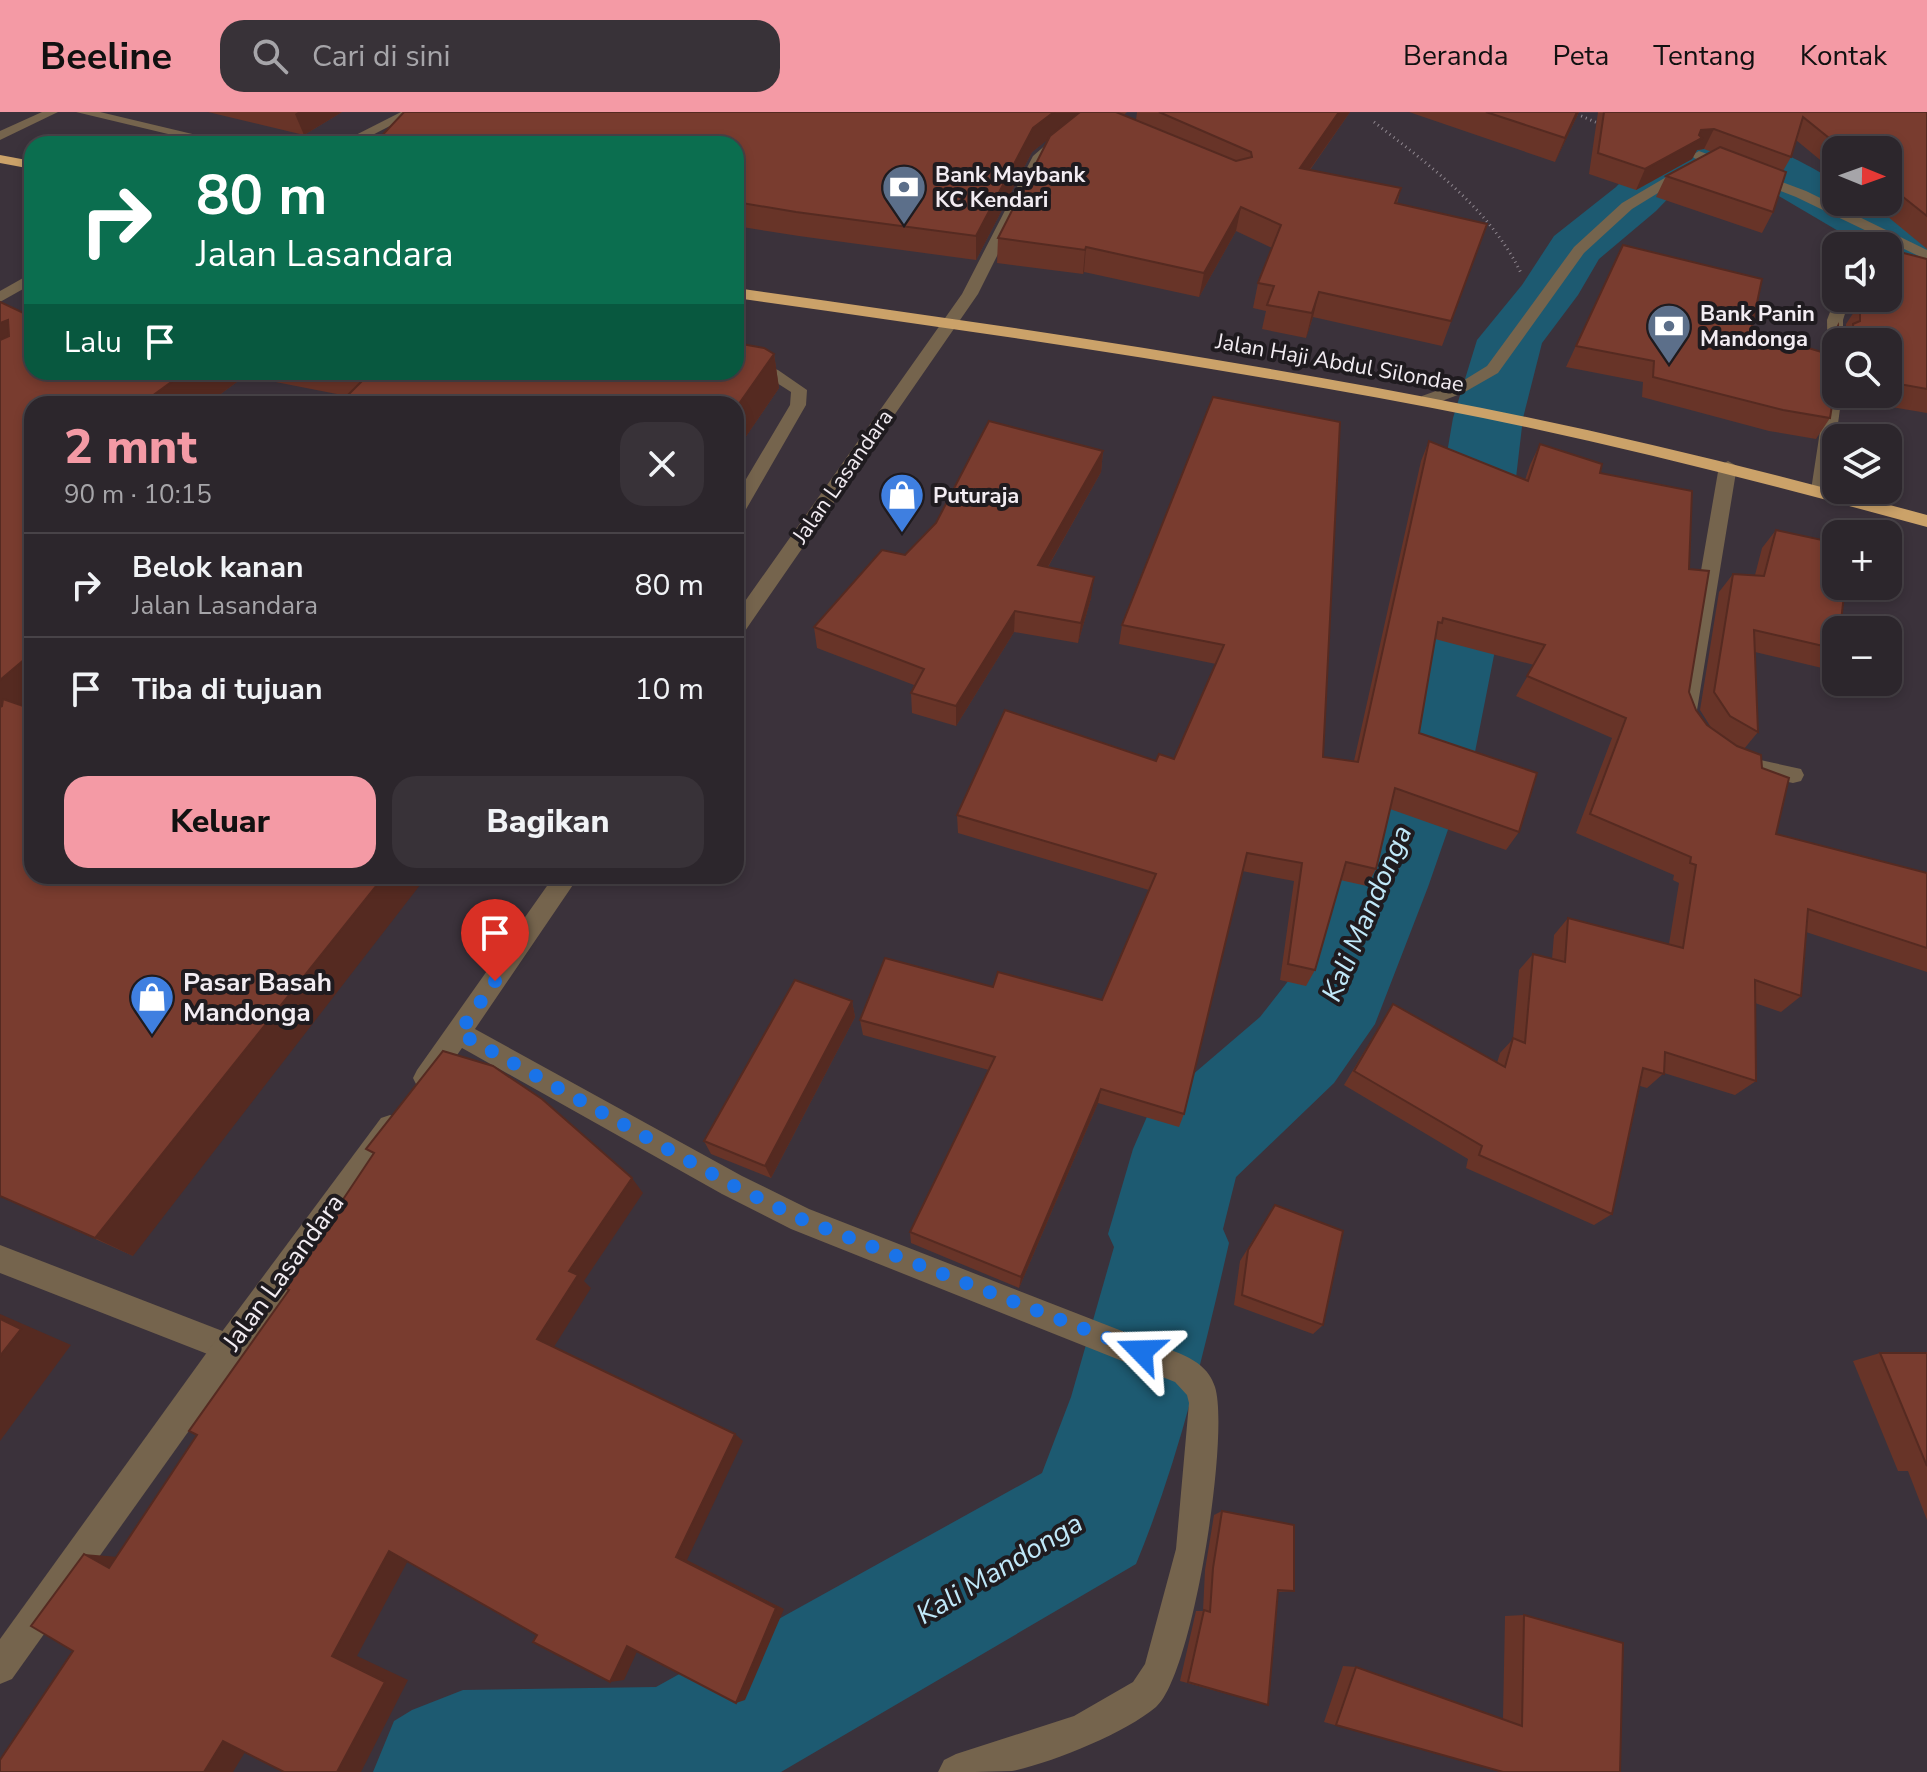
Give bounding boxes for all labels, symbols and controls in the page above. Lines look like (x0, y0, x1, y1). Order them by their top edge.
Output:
search box (220, 20, 780, 92)
text: Beeline (40, 31, 172, 82)
icon: search (248, 34, 292, 78)
text: Cari di sini (312, 36, 451, 77)
text: Beranda (1403, 37, 1509, 75)
text: Peta (1553, 37, 1609, 75)
text: Tentang (1653, 37, 1756, 75)
text: Kontak (1800, 37, 1887, 75)
north arrow (1822, 136, 1902, 216)
map controls (1822, 136, 1902, 696)
text: 80 m (196, 157, 327, 234)
place label: Bank Maybank KC Kendari (935, 160, 1086, 215)
bank icon: Bank Maybank KC Kendari (880, 163, 928, 226)
icon: right (64, 168, 168, 272)
text: Jalan Lasandara (196, 230, 454, 279)
button: sound (1822, 232, 1902, 312)
place label: Bank Panin Mandonga (1700, 299, 1815, 354)
bank icon: Bank Panin Mandonga (1645, 302, 1693, 365)
icon: arrive (138, 320, 182, 364)
text: Lalu (64, 322, 122, 363)
street label: Jalan Haji Abdul Silondae (1212, 326, 1466, 400)
button: search (1822, 328, 1902, 408)
street label: Jalan Lasandara (785, 404, 900, 550)
text: 2 mnt (64, 414, 197, 480)
button: close (620, 422, 704, 506)
button: layers (1822, 424, 1902, 504)
shop icon: Puturaja (878, 471, 926, 534)
text: 90 m · 10:15 (64, 477, 212, 512)
place label: Puturaja (933, 481, 1019, 511)
button: + (1822, 520, 1902, 600)
text: Belok kanan (132, 547, 304, 588)
icon: right (64, 563, 108, 607)
text: 80 m (635, 565, 704, 606)
text: Jalan Lasandara (132, 588, 318, 623)
button: − (1822, 616, 1902, 696)
icon: arrive (64, 667, 108, 711)
text: Tiba di tujuan (132, 669, 323, 710)
text: 10 m (635, 669, 704, 710)
button: Keluar (64, 776, 376, 868)
button: Bagikan (392, 776, 704, 868)
water label: Kali Mandonga (1313, 819, 1421, 1007)
pin (461, 899, 529, 981)
icon: arrive (473, 911, 517, 955)
place label: Pasar Basah Mandonga (183, 965, 332, 1030)
shop icon: Pasar Basah Mandonga (128, 973, 176, 1036)
street label: Jalan Lasandara (214, 1187, 352, 1359)
position arrow (1099, 1309, 1183, 1393)
water label: Kali Mandonga (909, 1504, 1090, 1634)

